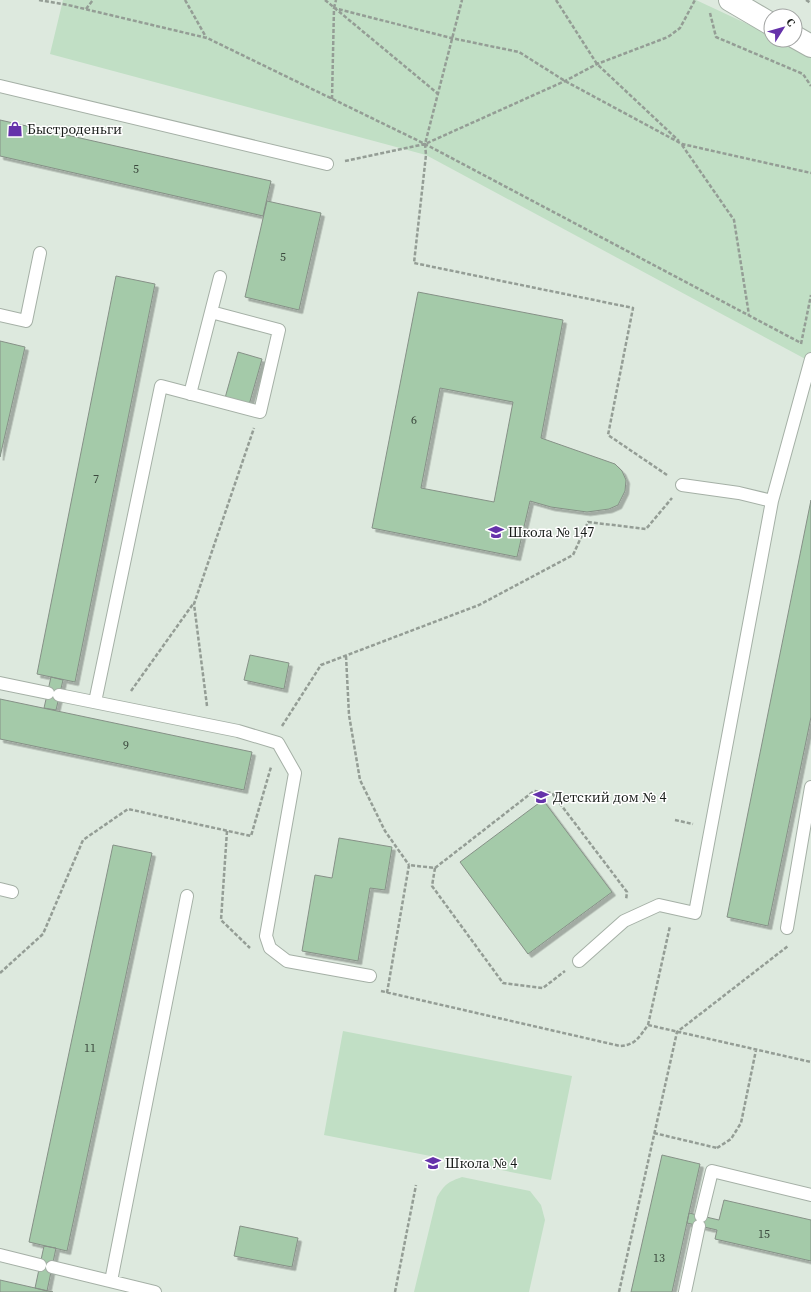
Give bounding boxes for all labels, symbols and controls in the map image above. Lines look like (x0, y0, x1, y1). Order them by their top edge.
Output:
north arrow (763, 8, 803, 48)
text: С (783, 15, 799, 30)
place label: Быстроденьги (27, 119, 122, 139)
shop icon: Быстроденьги (6, 120, 24, 138)
house number: 5 (133, 161, 139, 177)
house number: 5 (280, 249, 286, 265)
house number: 6 (411, 412, 417, 428)
house number: 7 (93, 471, 99, 487)
place label: Школа № 147 (508, 522, 594, 542)
school or university icon: Школа № 147 (487, 523, 505, 541)
house number: 9 (123, 737, 129, 753)
place label: Детский дом № 4 (553, 787, 667, 807)
school or university icon: Детский дом № 4 (532, 788, 550, 806)
house number: 11 (84, 1040, 96, 1056)
place label: Школа № 4 (445, 1153, 517, 1173)
school or university icon: Школа № 4 (424, 1154, 442, 1172)
house number: 15 (758, 1226, 770, 1242)
house number: 13 (653, 1250, 665, 1266)

